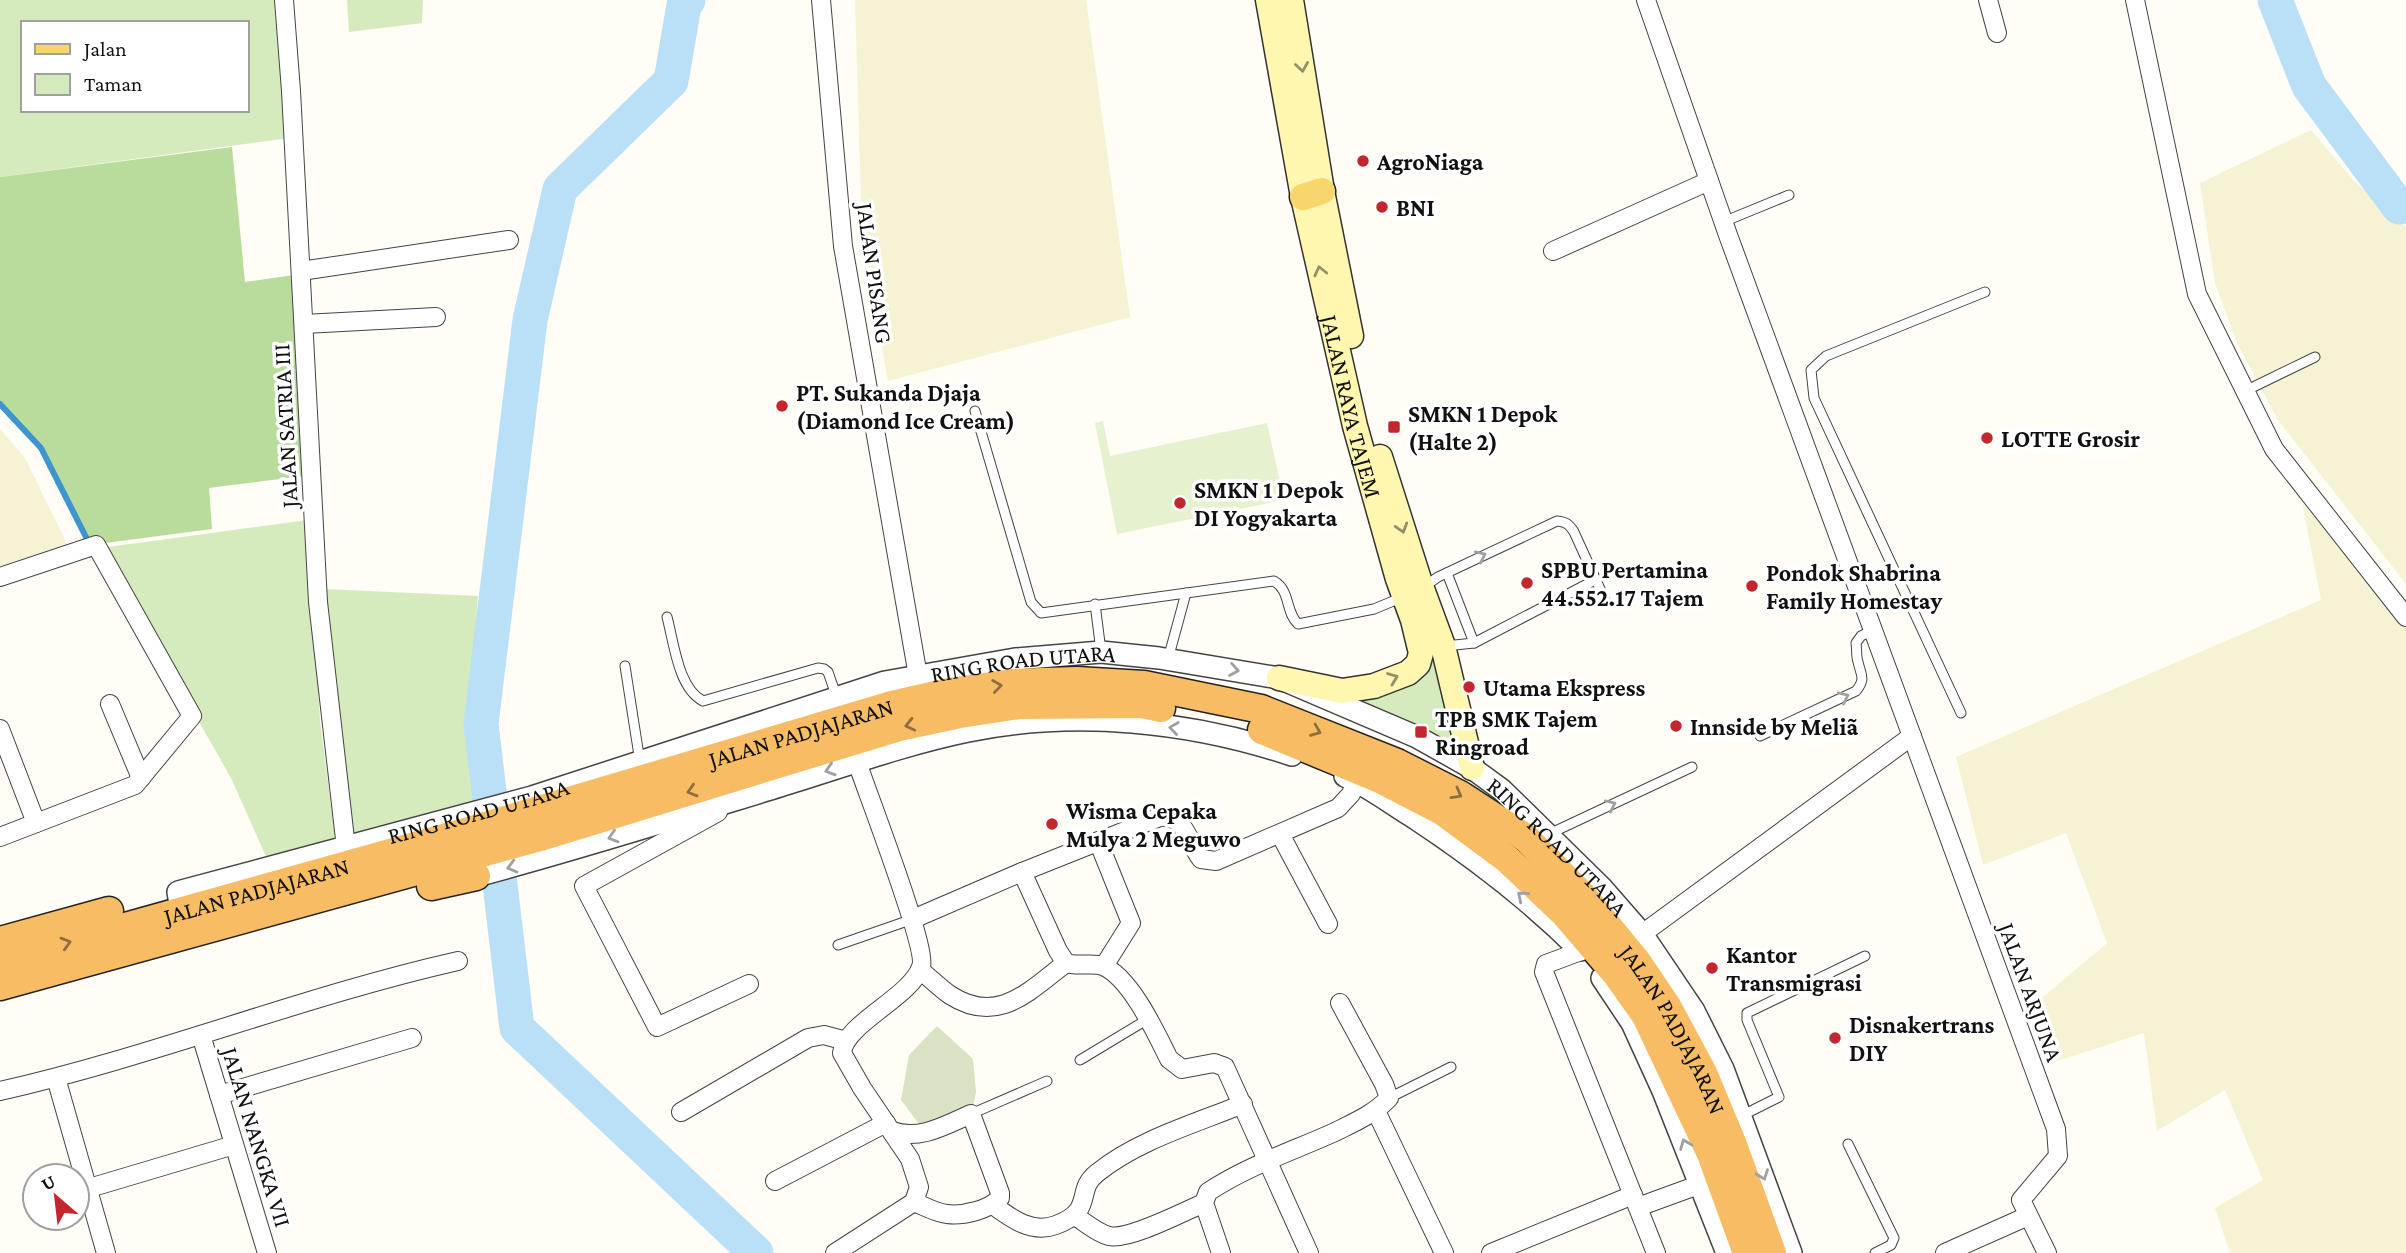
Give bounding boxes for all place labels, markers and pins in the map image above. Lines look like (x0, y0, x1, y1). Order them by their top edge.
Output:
place label: AgroNiaga (1376, 148, 1484, 175)
marker: AgroNiaga (1355, 153, 1371, 169)
place label: BNI (1396, 194, 1435, 221)
marker: BNI (1374, 199, 1390, 215)
place label: PT. Sukanda Djaja (Diamond Ice Cream) (796, 379, 1015, 435)
marker: PT. Sukanda Djaja (Diamond Ice Cream) (774, 398, 790, 414)
place label: SMKN 1 Depok (Halte 2) (1408, 400, 1558, 456)
marker: SMKN 1 Depok (Halte 2) (1386, 419, 1402, 435)
place label: LOTTE Grosir (2001, 425, 2141, 452)
marker: LOTTE Grosir (1979, 430, 1995, 446)
place label: SMKN 1 Depok DI Yogyakarta (1194, 476, 1344, 531)
marker: SMKN 1 Depok DI Yogyakarta (1172, 495, 1188, 511)
place label: SPBU Pertamina 44.552.17 Tajem (1541, 556, 1708, 612)
place label: Pondok Shabrina Family Homestay (1766, 559, 1942, 614)
marker: SPBU Pertamina 44.552.17 Tajem (1519, 575, 1535, 591)
marker: Pondok Shabrina Family Homestay (1744, 578, 1760, 594)
place label: Utama Ekspress (1483, 674, 1645, 701)
marker: Utama Ekspress (1461, 679, 1477, 695)
place label: TPB SMK Tajem Ringroad (1435, 705, 1598, 760)
place label: Innside by Meliã (1690, 713, 1858, 740)
marker: Innside by Meliã (1668, 718, 1684, 734)
marker: TPB SMK Tajem Ringroad (1413, 724, 1429, 740)
place label: Wisma Cepaka Mulya 2 Meguwo (1065, 797, 1241, 852)
marker: Wisma Cepaka Mulya 2 Meguwo (1044, 816, 1060, 832)
place label: Kantor Transmigrasi (1726, 941, 1862, 996)
marker: Kantor Transmigrasi (1704, 960, 1720, 976)
place label: Disnakertrans DIY (1849, 1011, 1995, 1066)
marker: Disnakertrans DIY (1827, 1030, 1843, 1046)

